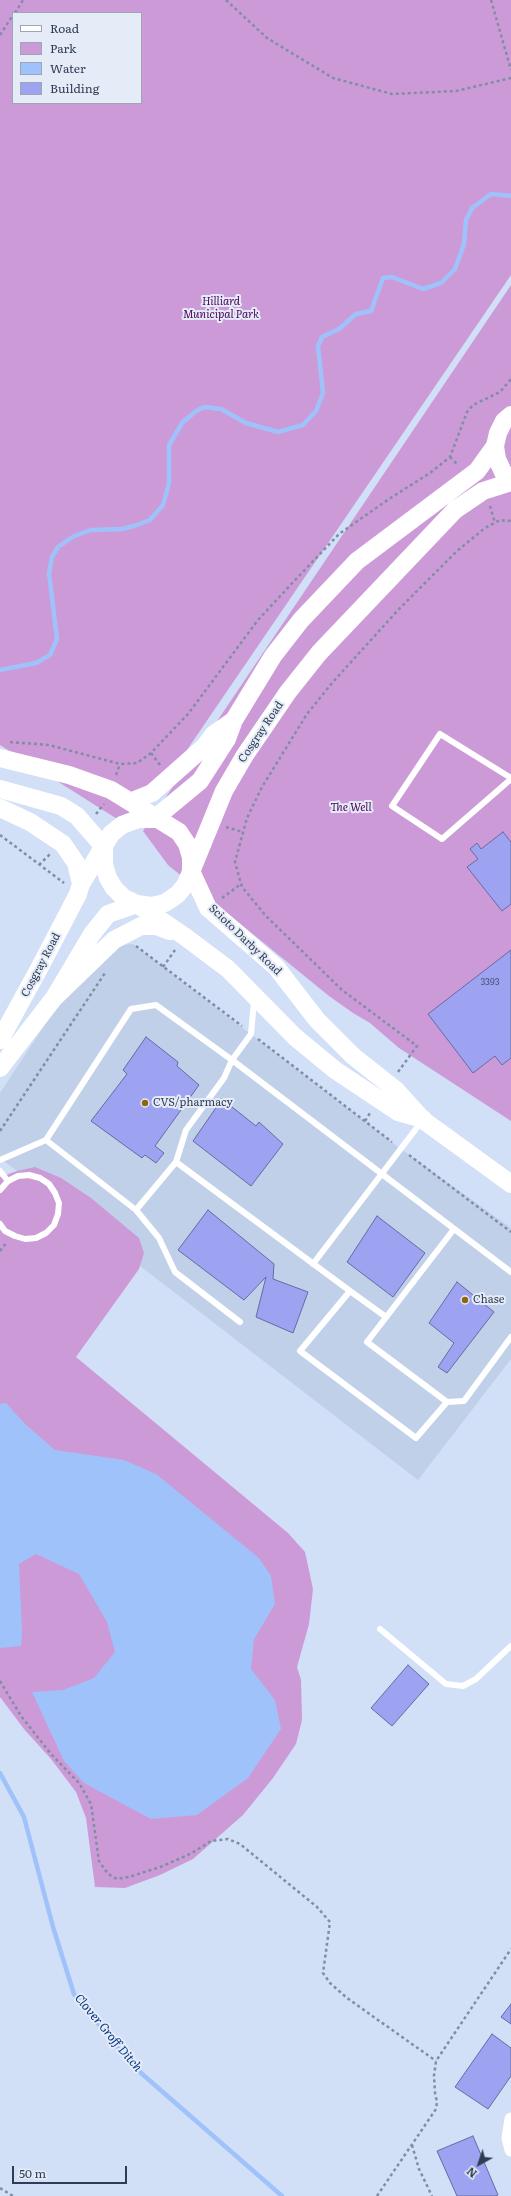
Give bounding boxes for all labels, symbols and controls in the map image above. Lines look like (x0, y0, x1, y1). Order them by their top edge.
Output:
legend (12, 12, 142, 104)
text: Road (50, 19, 79, 37)
text: Park (50, 39, 76, 57)
text: Water (50, 59, 86, 77)
text: Building (50, 79, 99, 97)
park label: Hilliard Municipal Park (183, 295, 259, 321)
street label: Cosgray Road (236, 699, 286, 765)
park label: The Well (330, 801, 372, 815)
street label: Scioto Darby Road (206, 902, 284, 978)
street label: Cosgray Road (19, 931, 63, 999)
house number: 3393 (480, 977, 500, 987)
place label: CVS/pharmacy (153, 1096, 233, 1110)
marker: CVS/pharmacy (140, 1098, 150, 1108)
place label: Chase (473, 1293, 504, 1307)
marker: Chase (460, 1295, 470, 1305)
water label: Clover Groff Ditch (71, 1991, 145, 2075)
north arrow (459, 2144, 499, 2184)
scale bar (14, 2158, 129, 2184)
text: 50 m (19, 2164, 46, 2182)
text: N (463, 2164, 480, 2182)

